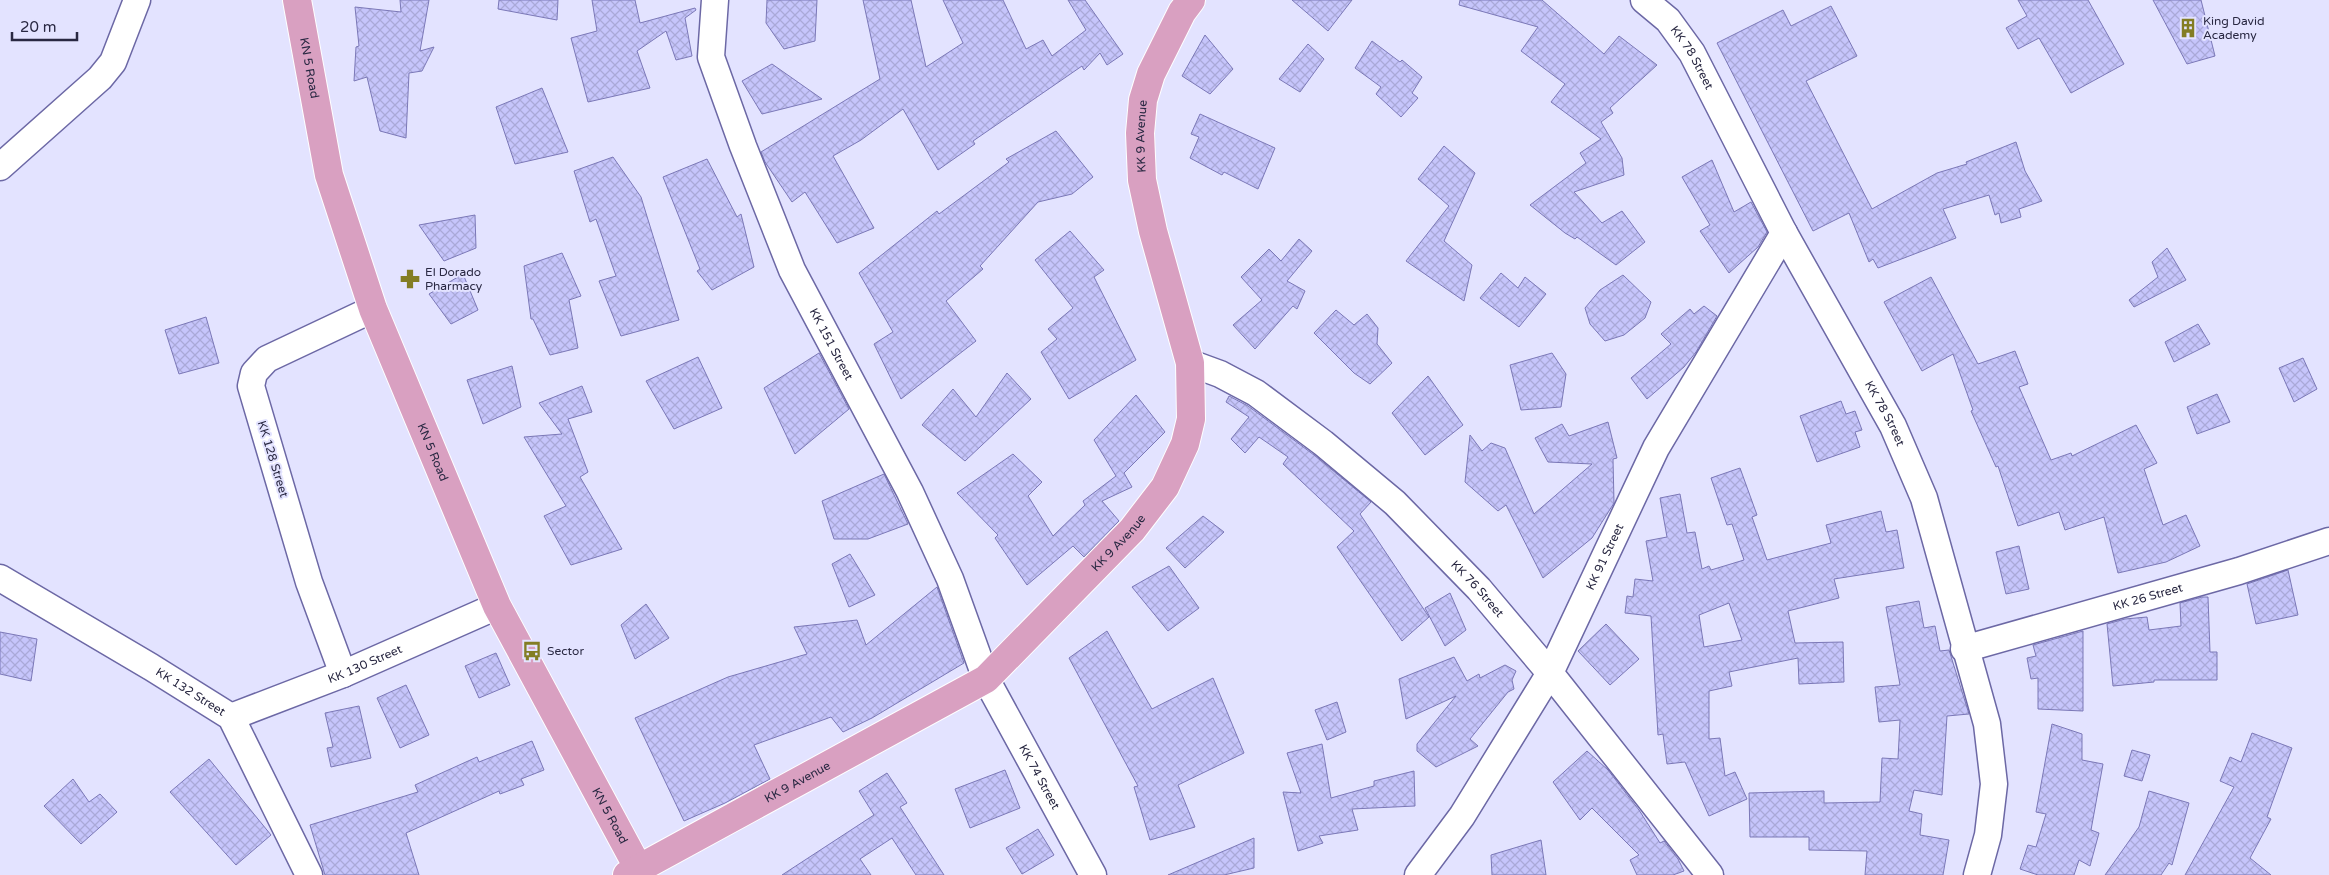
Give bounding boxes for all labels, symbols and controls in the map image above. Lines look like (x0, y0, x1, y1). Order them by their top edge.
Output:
scale bar (12, 10, 78, 42)
place label: King David Academy (2203, 14, 2264, 42)
building icon: King David Academy (2177, 17, 2199, 39)
text: 20 m (20, 18, 57, 36)
street label: KK 78 Street (1668, 23, 1717, 92)
street label: KN 5 Road (297, 36, 322, 99)
street label: KK 9 Avenue (1133, 99, 1150, 173)
place label: El Dorado Pharmacy (425, 265, 483, 293)
pharmacy icon: El Dorado Pharmacy (399, 268, 421, 290)
street label: KK 151 Street (807, 306, 856, 383)
street label: KK 78 Street (1862, 378, 1908, 448)
street label: KK 128 Street (255, 419, 291, 499)
street label: KN 5 Road (414, 421, 451, 483)
street label: KK 9 Avenue (1088, 511, 1149, 574)
street label: KK 91 Street (1583, 521, 1627, 592)
street label: KK 76 Street (1448, 558, 1507, 620)
street label: KK 26 Street (2111, 580, 2185, 613)
bus stop icon: Sector (521, 640, 543, 662)
street label: KK 130 Street (326, 642, 404, 686)
place label: Sector (547, 644, 584, 658)
street label: KK 132 Street (153, 665, 228, 719)
street label: KK 74 Street (1016, 742, 1063, 812)
street label: KK 9 Avenue (762, 758, 833, 806)
street label: KN 5 Road (589, 785, 631, 846)

